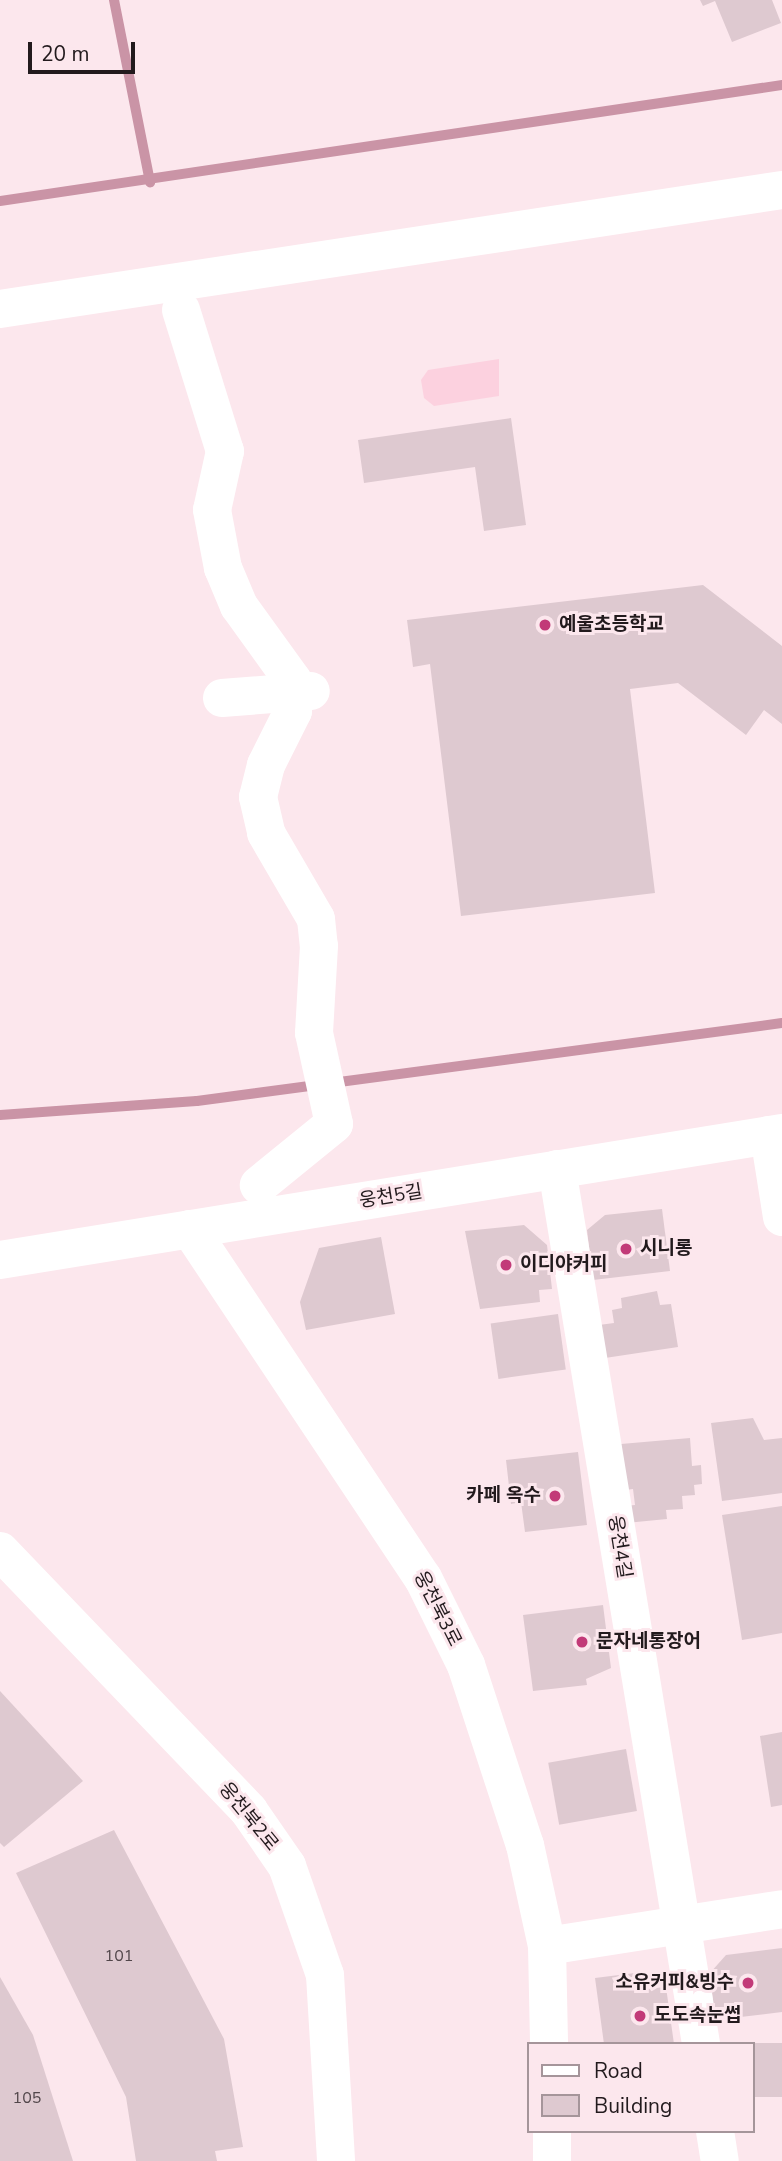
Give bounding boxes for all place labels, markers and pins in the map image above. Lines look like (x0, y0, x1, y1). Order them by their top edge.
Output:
place label: 예울초등학교 (559, 614, 664, 636)
marker: 예울초등학교 (537, 617, 553, 633)
place label: 시니롱 (640, 1238, 692, 1260)
marker: 시니롱 (618, 1241, 634, 1257)
place label: 이디야커피 (520, 1254, 607, 1276)
marker: 이디야커피 (498, 1257, 514, 1273)
place label: 카페 옥수 (466, 1485, 541, 1507)
marker: 카페 옥수 (547, 1488, 563, 1504)
place label: 문자네통장어 (596, 1631, 701, 1653)
marker: 문자네통장어 (574, 1634, 590, 1650)
place label: 소유커피&빙수 (615, 1972, 734, 1994)
marker: 소유커피&빙수 (740, 1975, 756, 1991)
place label: 도도속눈썹 (654, 2005, 741, 2027)
marker: 도도속눈썹 (632, 2008, 648, 2024)

